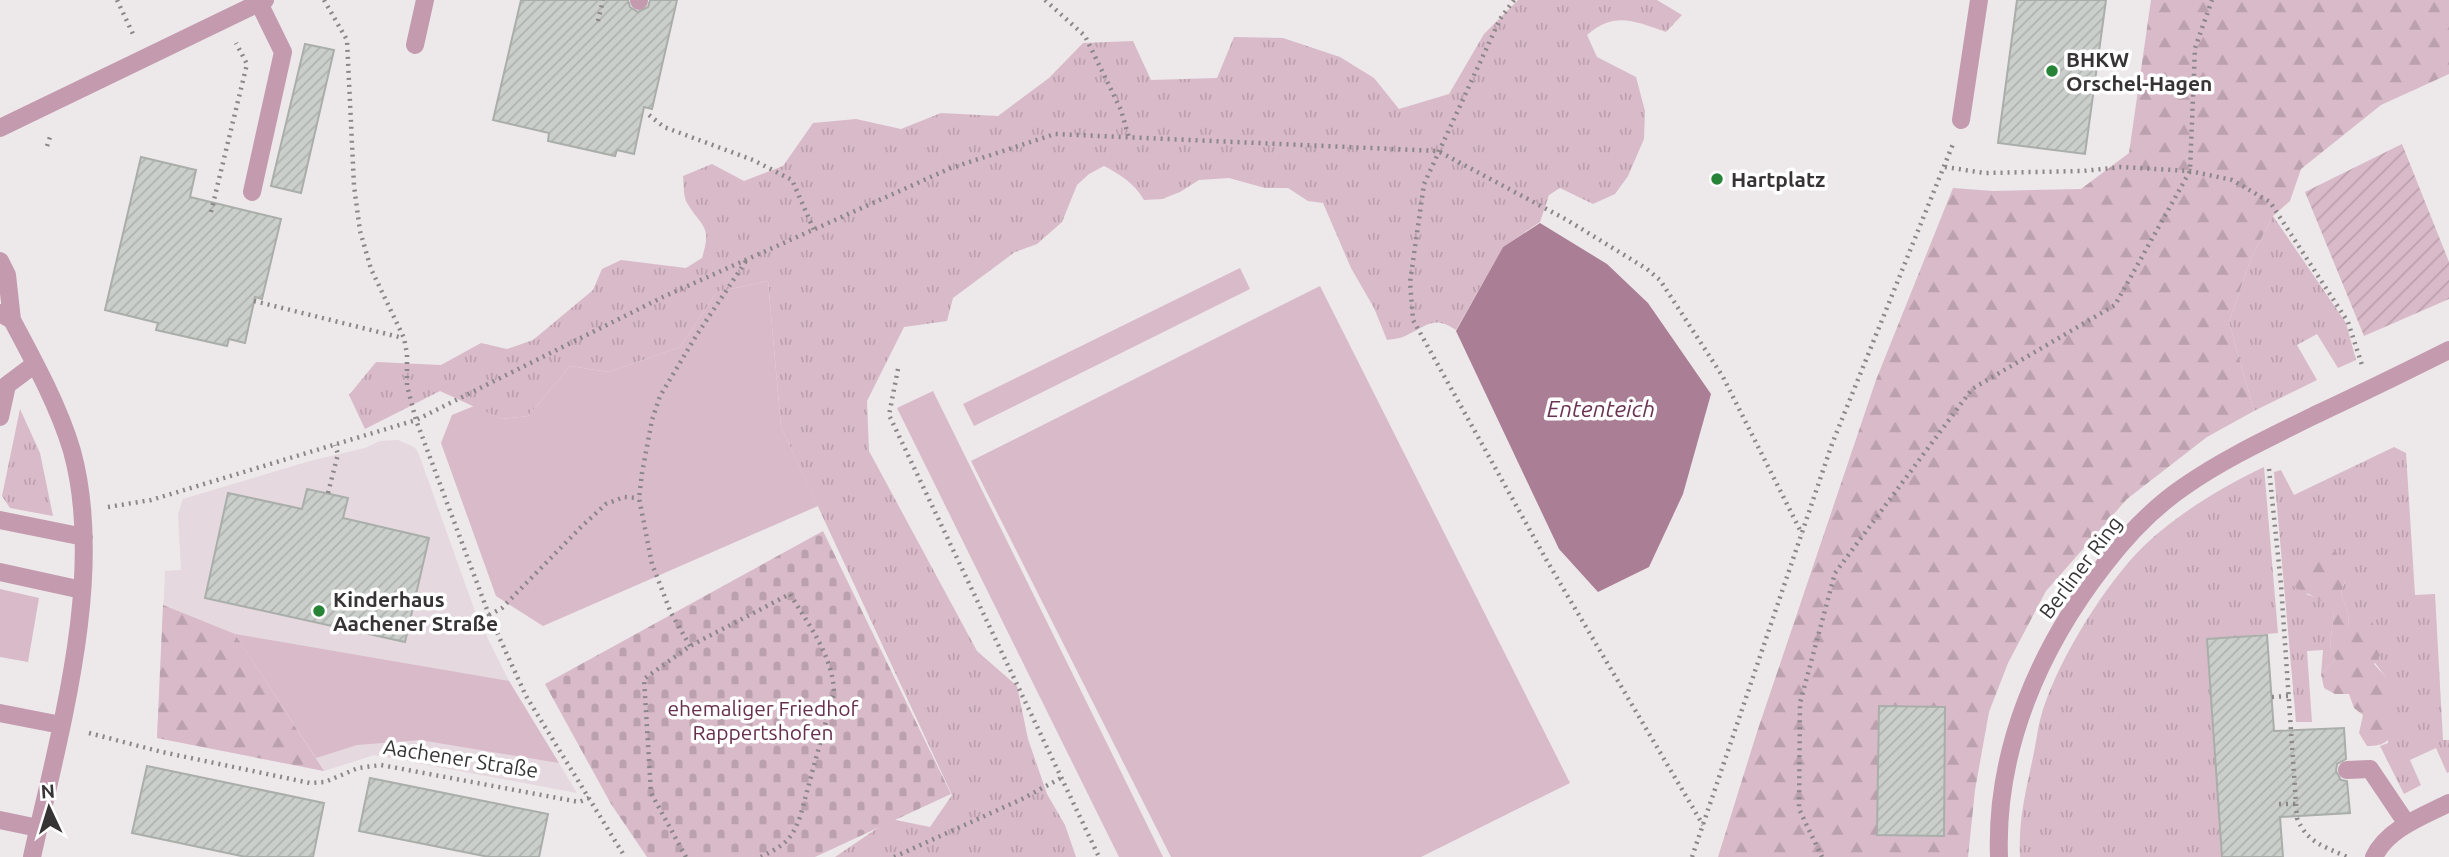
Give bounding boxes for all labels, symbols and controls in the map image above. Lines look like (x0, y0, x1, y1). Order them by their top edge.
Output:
place label: BHKW Orschel-Hagen (2066, 47, 2212, 95)
marker: BHKW Orschel-Hagen (2044, 63, 2060, 79)
place label: Hartplatz (1731, 167, 1825, 191)
marker: Hartplatz (1709, 171, 1725, 187)
water label: Ententeich (1547, 396, 1655, 421)
street label: Berliner Ring (2034, 511, 2126, 623)
place label: Kinderhaus Aachener Straße (333, 587, 498, 635)
marker: Kinderhaus Aachener Straße (311, 603, 327, 619)
park label: ehemaliger Friedhof Rappertshofen (667, 696, 860, 744)
street label: Aachener Straße (382, 734, 540, 782)
north arrow (14, 773, 84, 843)
text: N (40, 780, 56, 803)

